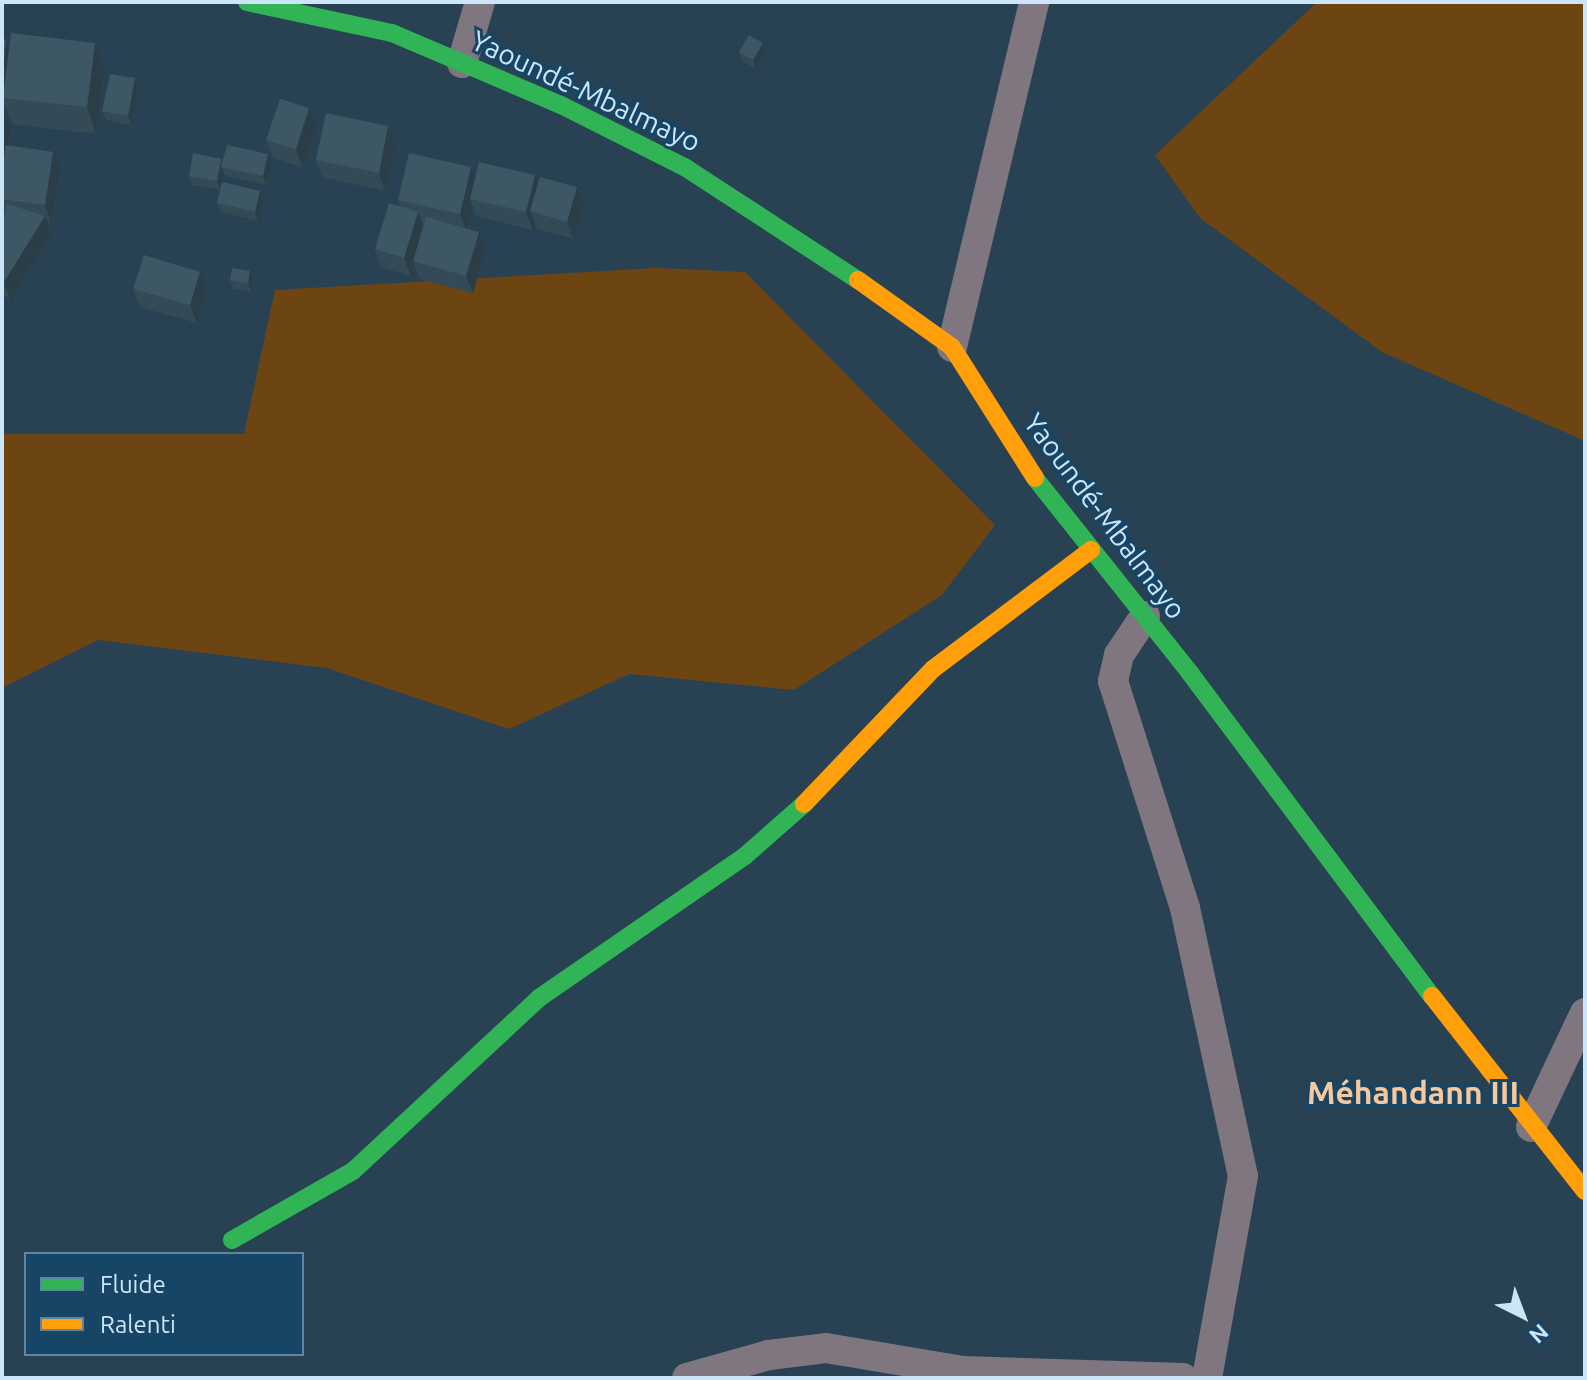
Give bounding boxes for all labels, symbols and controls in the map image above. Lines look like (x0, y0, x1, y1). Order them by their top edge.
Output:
street label: Yaoundé-Mbalmayo (466, 23, 706, 159)
street label: Yaoundé-Mbalmayo (1017, 407, 1193, 625)
district label: Méhandann III (1307, 1073, 1519, 1111)
legend (24, 1252, 304, 1356)
text: Fluide (100, 1271, 166, 1298)
north arrow (1483, 1276, 1563, 1356)
text: Ralenti (100, 1311, 176, 1338)
text: N (1525, 1319, 1554, 1349)

